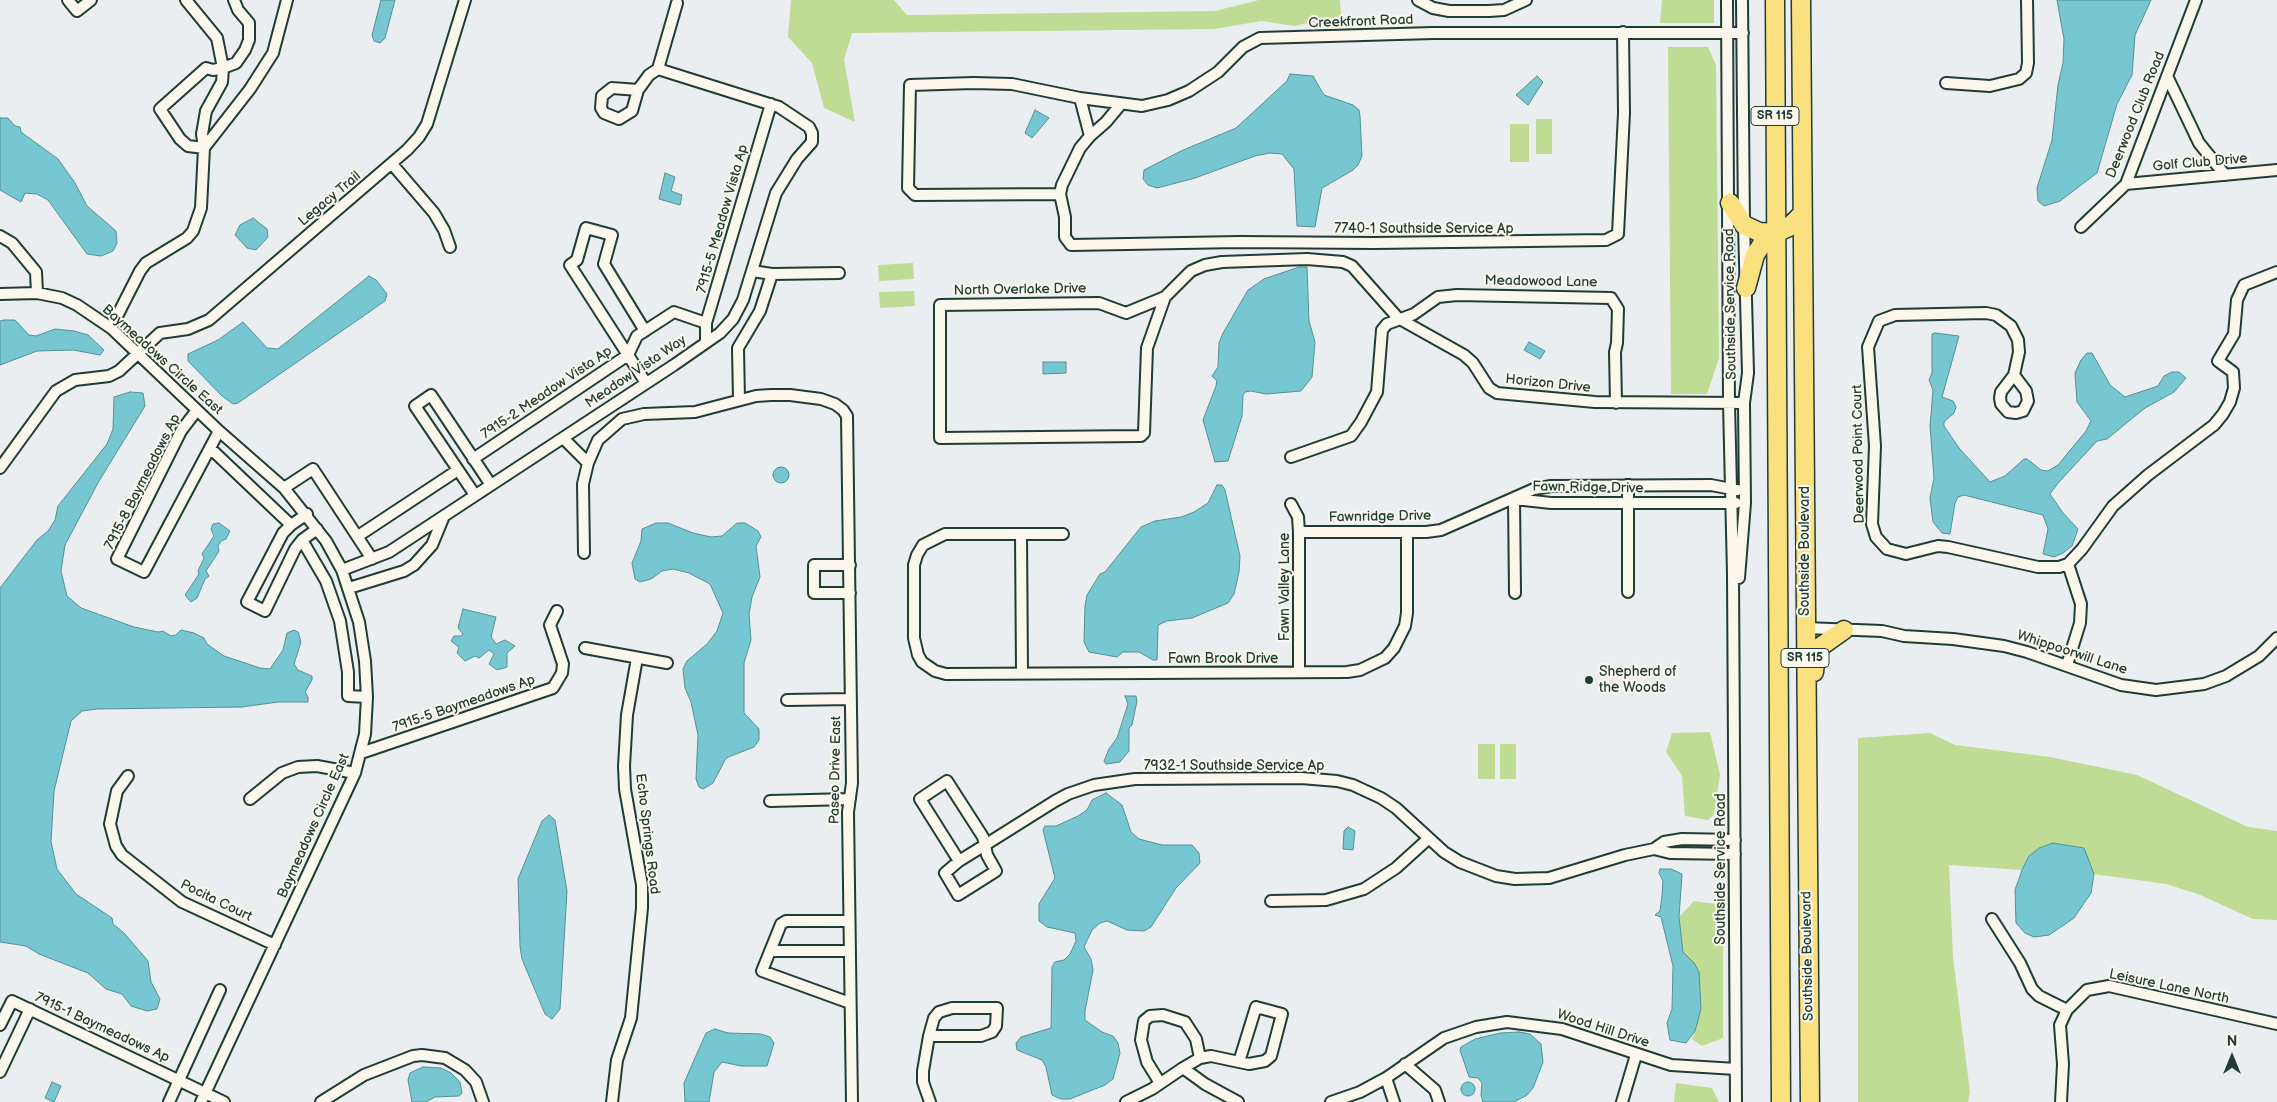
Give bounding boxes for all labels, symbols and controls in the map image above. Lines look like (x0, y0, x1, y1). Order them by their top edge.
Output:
street label: Creekfront Road (1308, 12, 1414, 32)
street label: Deerwood Club Road (2103, 49, 2169, 181)
road number: SR 115 (1751, 106, 1799, 125)
street label: 7915-5 Meadow Vista Ap (694, 143, 752, 295)
street label: Golf Club Drive (2152, 150, 2248, 176)
street label: Legacy Trail (295, 168, 365, 230)
street label: 7740-1 Southside Service Ap (1334, 221, 1514, 237)
street label: Southside Service Road (1721, 228, 1741, 380)
street label: Meadowood Lane (1484, 273, 1598, 291)
street label: North Overlake Drive (954, 280, 1086, 300)
street label: Baymeadows Circle East (98, 301, 226, 419)
street label: Meadow Vista Way (582, 332, 690, 412)
street label: 7915-2 Meadow Vista Ap (478, 343, 616, 443)
street label: Horizon Drive (1505, 371, 1591, 397)
street label: Deerwood Point Court (1849, 384, 1869, 524)
street label: 7915-8 Baymeadows Ap (102, 411, 184, 553)
street label: Fawn Ridge Drive (1532, 479, 1644, 497)
street label: Southside Boulevard (1797, 486, 1813, 616)
street label: Fawnridge Drive (1329, 508, 1431, 526)
street label: Fawn Valley Lane (1277, 533, 1293, 641)
street label: Whippoorwill Lane (2015, 627, 2129, 679)
road number: SR 115 (1781, 648, 1829, 668)
street label: Fawn Brook Drive (1168, 651, 1278, 667)
place label: Shepherd of the Woods (1599, 664, 1676, 696)
street label: 7915-5 Baymeadows Ap (391, 672, 537, 736)
marker: Shepherd of the Woods (1583, 674, 1595, 686)
street label: Paseo Drive East (827, 716, 845, 824)
street label: Baymeadows Circle East (274, 751, 354, 901)
street label: 7932-1 Southside Service Ap (1144, 758, 1324, 774)
street label: Echo Springs Road (631, 773, 663, 895)
street label: Southside Service Road (1713, 793, 1729, 945)
street label: Pocita Court (177, 876, 255, 926)
street label: Southside Boulevard (1798, 891, 1818, 1021)
street label: Leisure Lane North (2108, 966, 2230, 1008)
street label: 7915-1 Baymeadows Ap (32, 989, 172, 1067)
street label: Wood Hill Drive (1555, 1006, 1651, 1052)
north arrow (2207, 1032, 2257, 1082)
text: N (2227, 1033, 2237, 1050)

